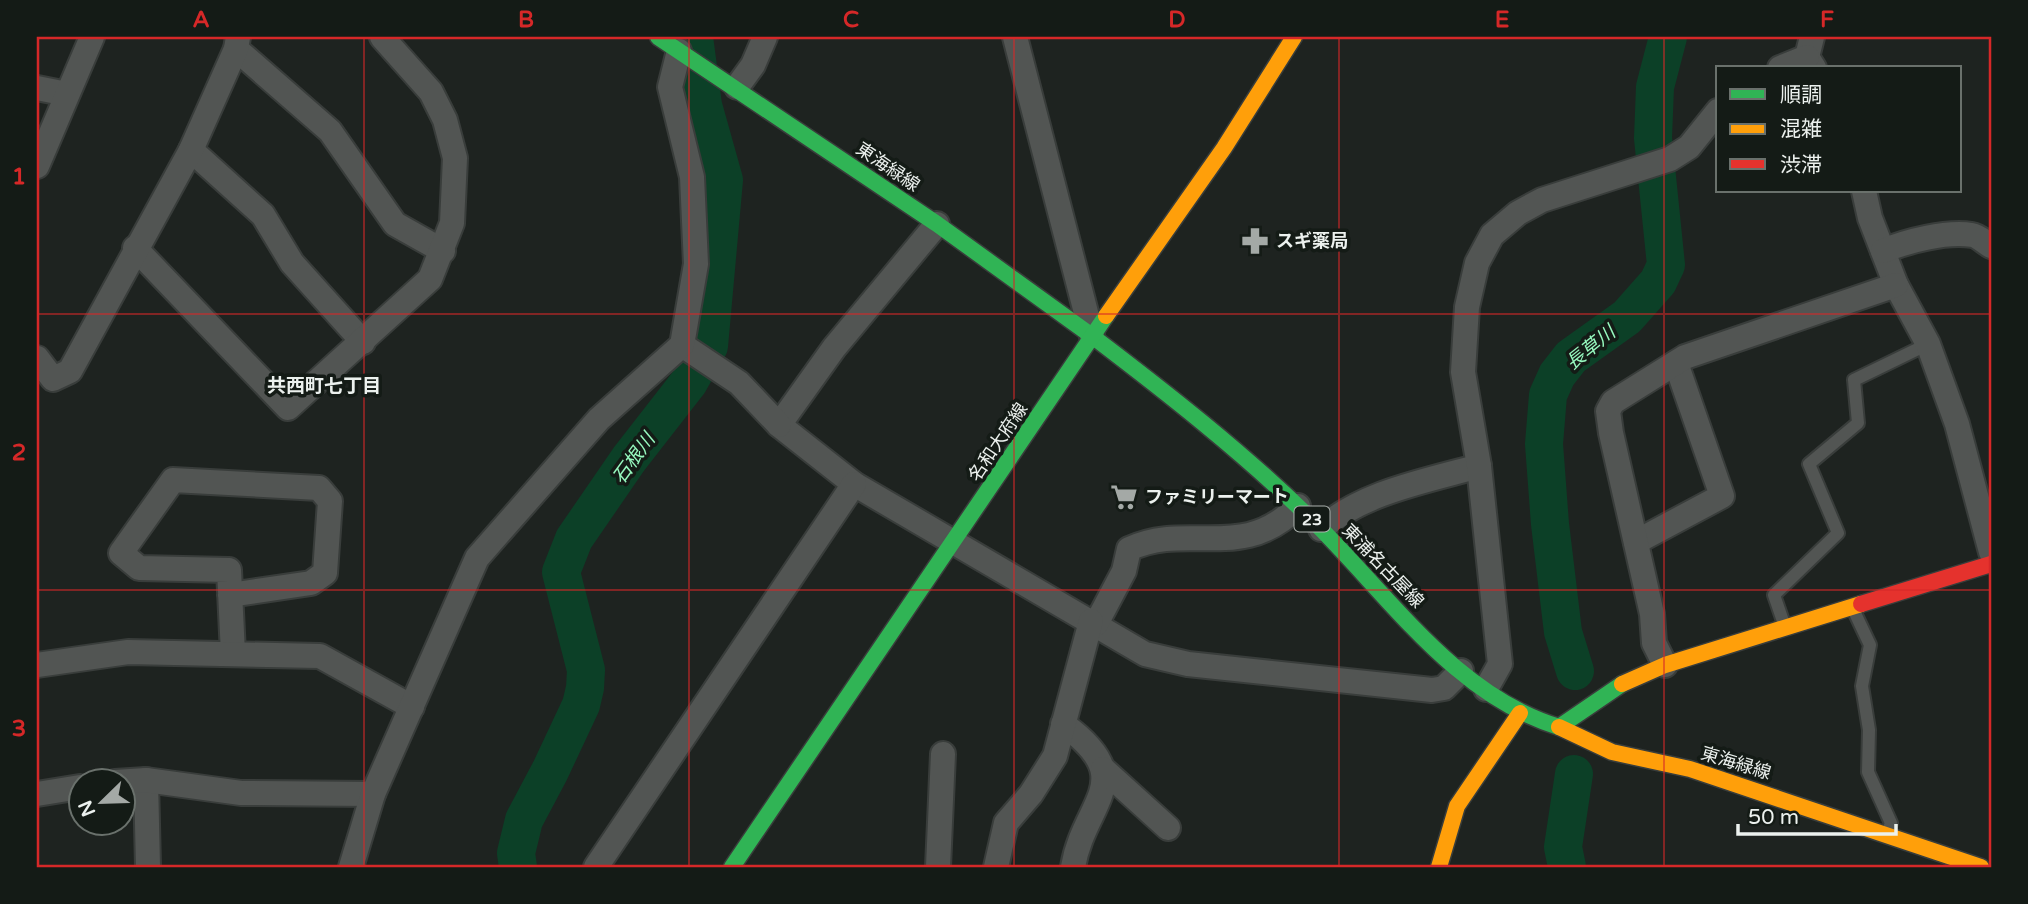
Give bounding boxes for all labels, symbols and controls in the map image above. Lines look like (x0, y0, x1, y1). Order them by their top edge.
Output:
text: A (192, 6, 210, 34)
text: B (518, 6, 534, 34)
text: C (843, 6, 859, 34)
text: D (1168, 6, 1186, 34)
text: E (1495, 6, 1509, 34)
text: F (1820, 6, 1834, 34)
legend (1716, 66, 1962, 192)
text: 順調 (1780, 83, 1822, 108)
text: 混雑 (1780, 117, 1822, 142)
street label: 東海緑線 (852, 138, 924, 196)
text: 渋滞 (1780, 153, 1822, 178)
text: 1 (12, 163, 26, 191)
pharmacy icon: スギ薬局 (1240, 226, 1270, 256)
place label: スギ薬局 (1276, 230, 1348, 252)
water label: 長草川 (1562, 320, 1621, 374)
district label: 共西町七丁目 (267, 375, 381, 397)
street label: 名和大府線 (964, 399, 1032, 485)
water label: 石根川 (608, 427, 661, 488)
text: 2 (12, 439, 26, 467)
supermarket icon: ファミリーマート (1109, 482, 1139, 512)
place label: ファミリーマート (1145, 486, 1289, 508)
road number: 23 (1294, 506, 1330, 532)
street label: 東浦名古屋線 (1338, 520, 1428, 612)
text: 3 (12, 715, 26, 743)
street label: 東海緑線 (1698, 742, 1774, 784)
north arrow (66, 768, 136, 838)
scale bar (1738, 792, 1895, 836)
text: N (74, 797, 100, 820)
text: 50 m (1748, 805, 1799, 830)

